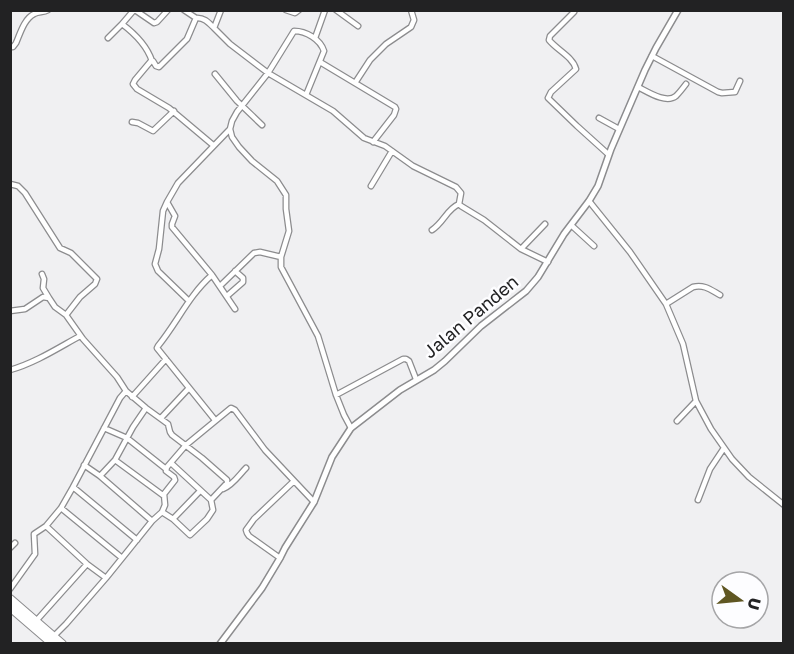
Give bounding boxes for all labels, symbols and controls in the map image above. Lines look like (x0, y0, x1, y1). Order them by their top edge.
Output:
street label: Jalan Panden (418, 270, 522, 362)
north arrow (710, 570, 770, 630)
text: U (743, 596, 766, 612)

